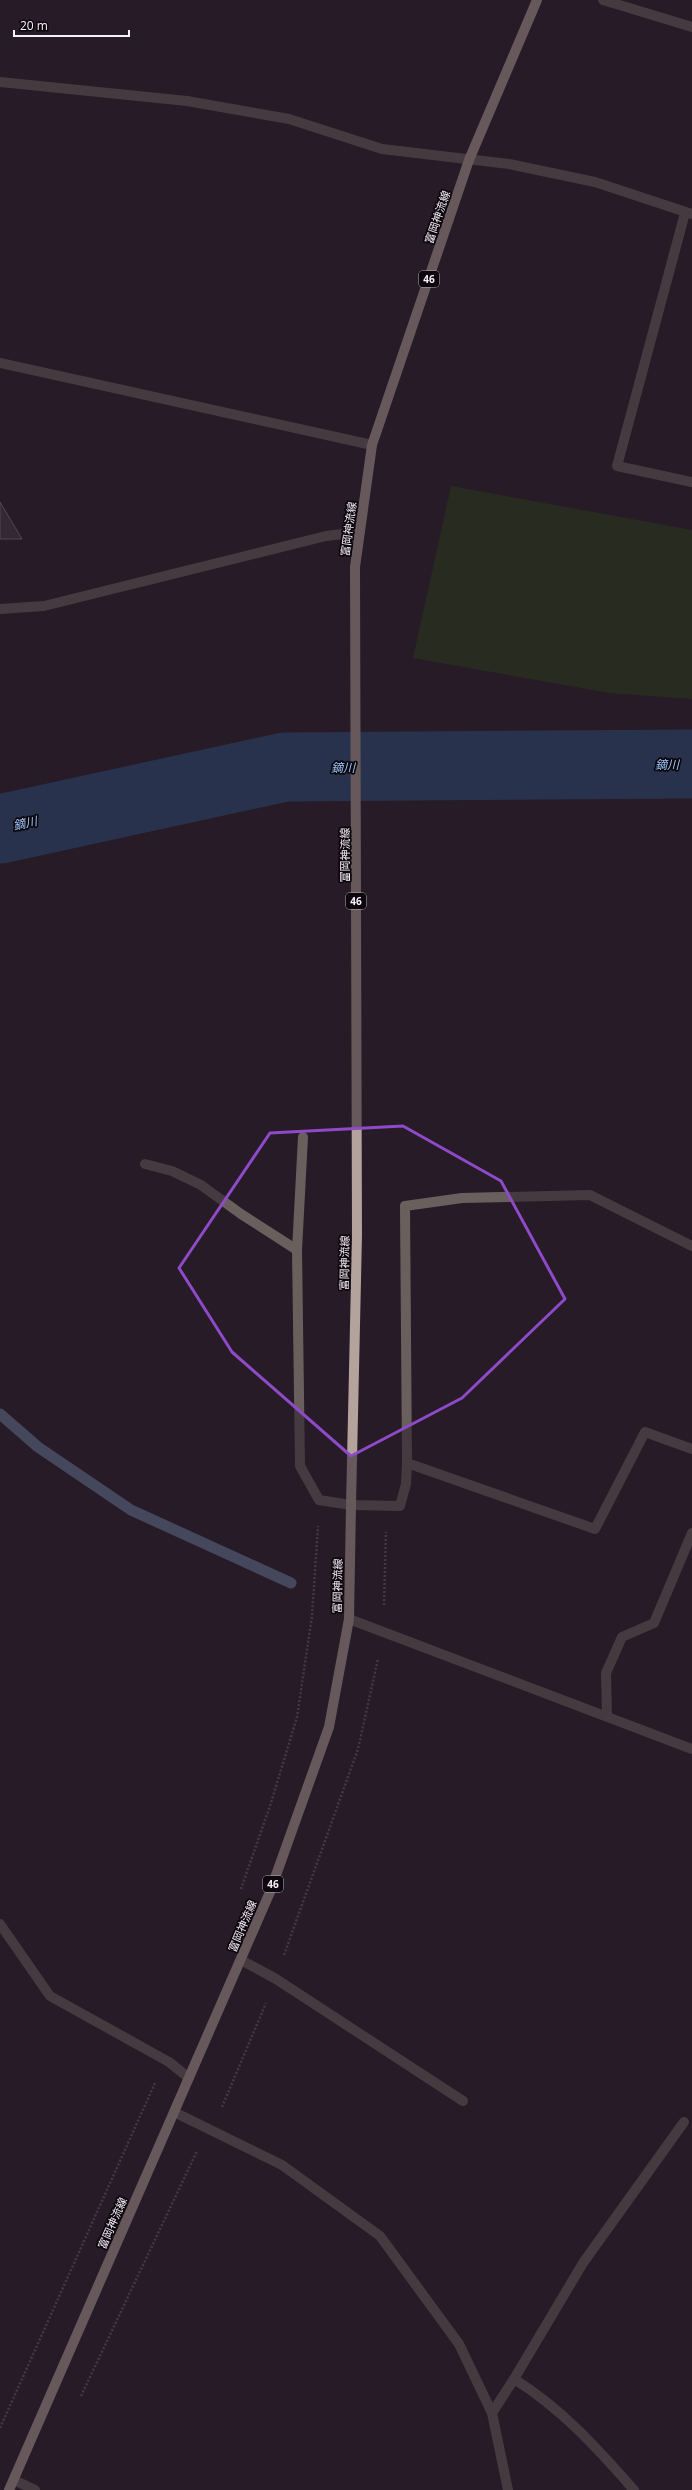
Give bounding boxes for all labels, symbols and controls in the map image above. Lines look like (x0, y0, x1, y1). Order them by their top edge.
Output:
scale bar (14, 12, 129, 38)
text: 20 m (20, 17, 48, 34)
street label: 富岡神流線 (421, 189, 453, 245)
road number: 46 (419, 271, 439, 287)
street label: 富岡神流線 (337, 501, 359, 557)
water label: 鏑川 (655, 756, 681, 773)
water label: 鏑川 (331, 759, 357, 776)
water label: 鏑川 (11, 812, 40, 834)
street label: 富岡神流線 (337, 828, 352, 883)
road number: 46 (346, 893, 366, 909)
street label: 富岡神流線 (336, 1235, 352, 1291)
street label: 富岡神流線 (329, 1558, 345, 1614)
road number: 46 (263, 1876, 283, 1892)
street label: 富岡神流線 (224, 1898, 260, 1954)
street label: 富岡神流線 (94, 2195, 130, 2251)

